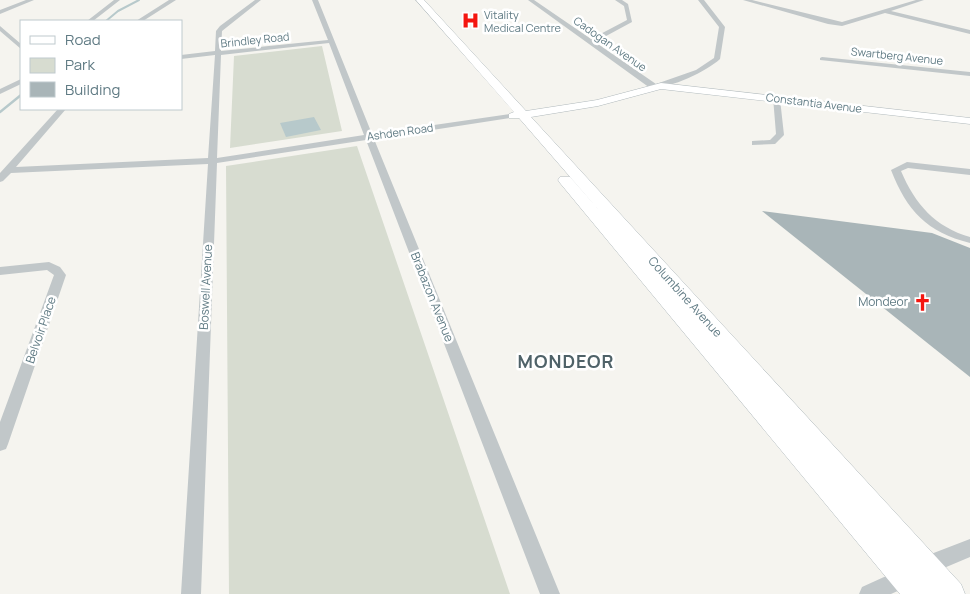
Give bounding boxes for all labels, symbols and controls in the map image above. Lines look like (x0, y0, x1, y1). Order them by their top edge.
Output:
place label: Vitality Medical Centre (484, 7, 562, 35)
hospital icon: Vitality Medical Centre (460, 11, 480, 31)
street label: Cadogan Avenue (571, 13, 650, 75)
legend (20, 20, 182, 110)
street label: Brindley Road (220, 28, 290, 51)
text: Road (65, 29, 101, 50)
street label: Swartberg Avenue (850, 43, 944, 68)
text: Park (65, 54, 95, 75)
text: Building (65, 79, 120, 100)
street label: Constantia Avenue (765, 89, 864, 116)
street label: Ashden Road (366, 119, 434, 144)
street label: Boswell Avenue (195, 244, 216, 330)
street label: Brabazon Avenue (407, 249, 458, 344)
street label: Columbine Avenue (645, 253, 726, 341)
church icon: Mondeor (912, 292, 932, 312)
place label: Mondeor (858, 293, 909, 310)
street label: Belvoir Place (21, 294, 60, 366)
district label: MONDEOR (518, 349, 614, 373)

